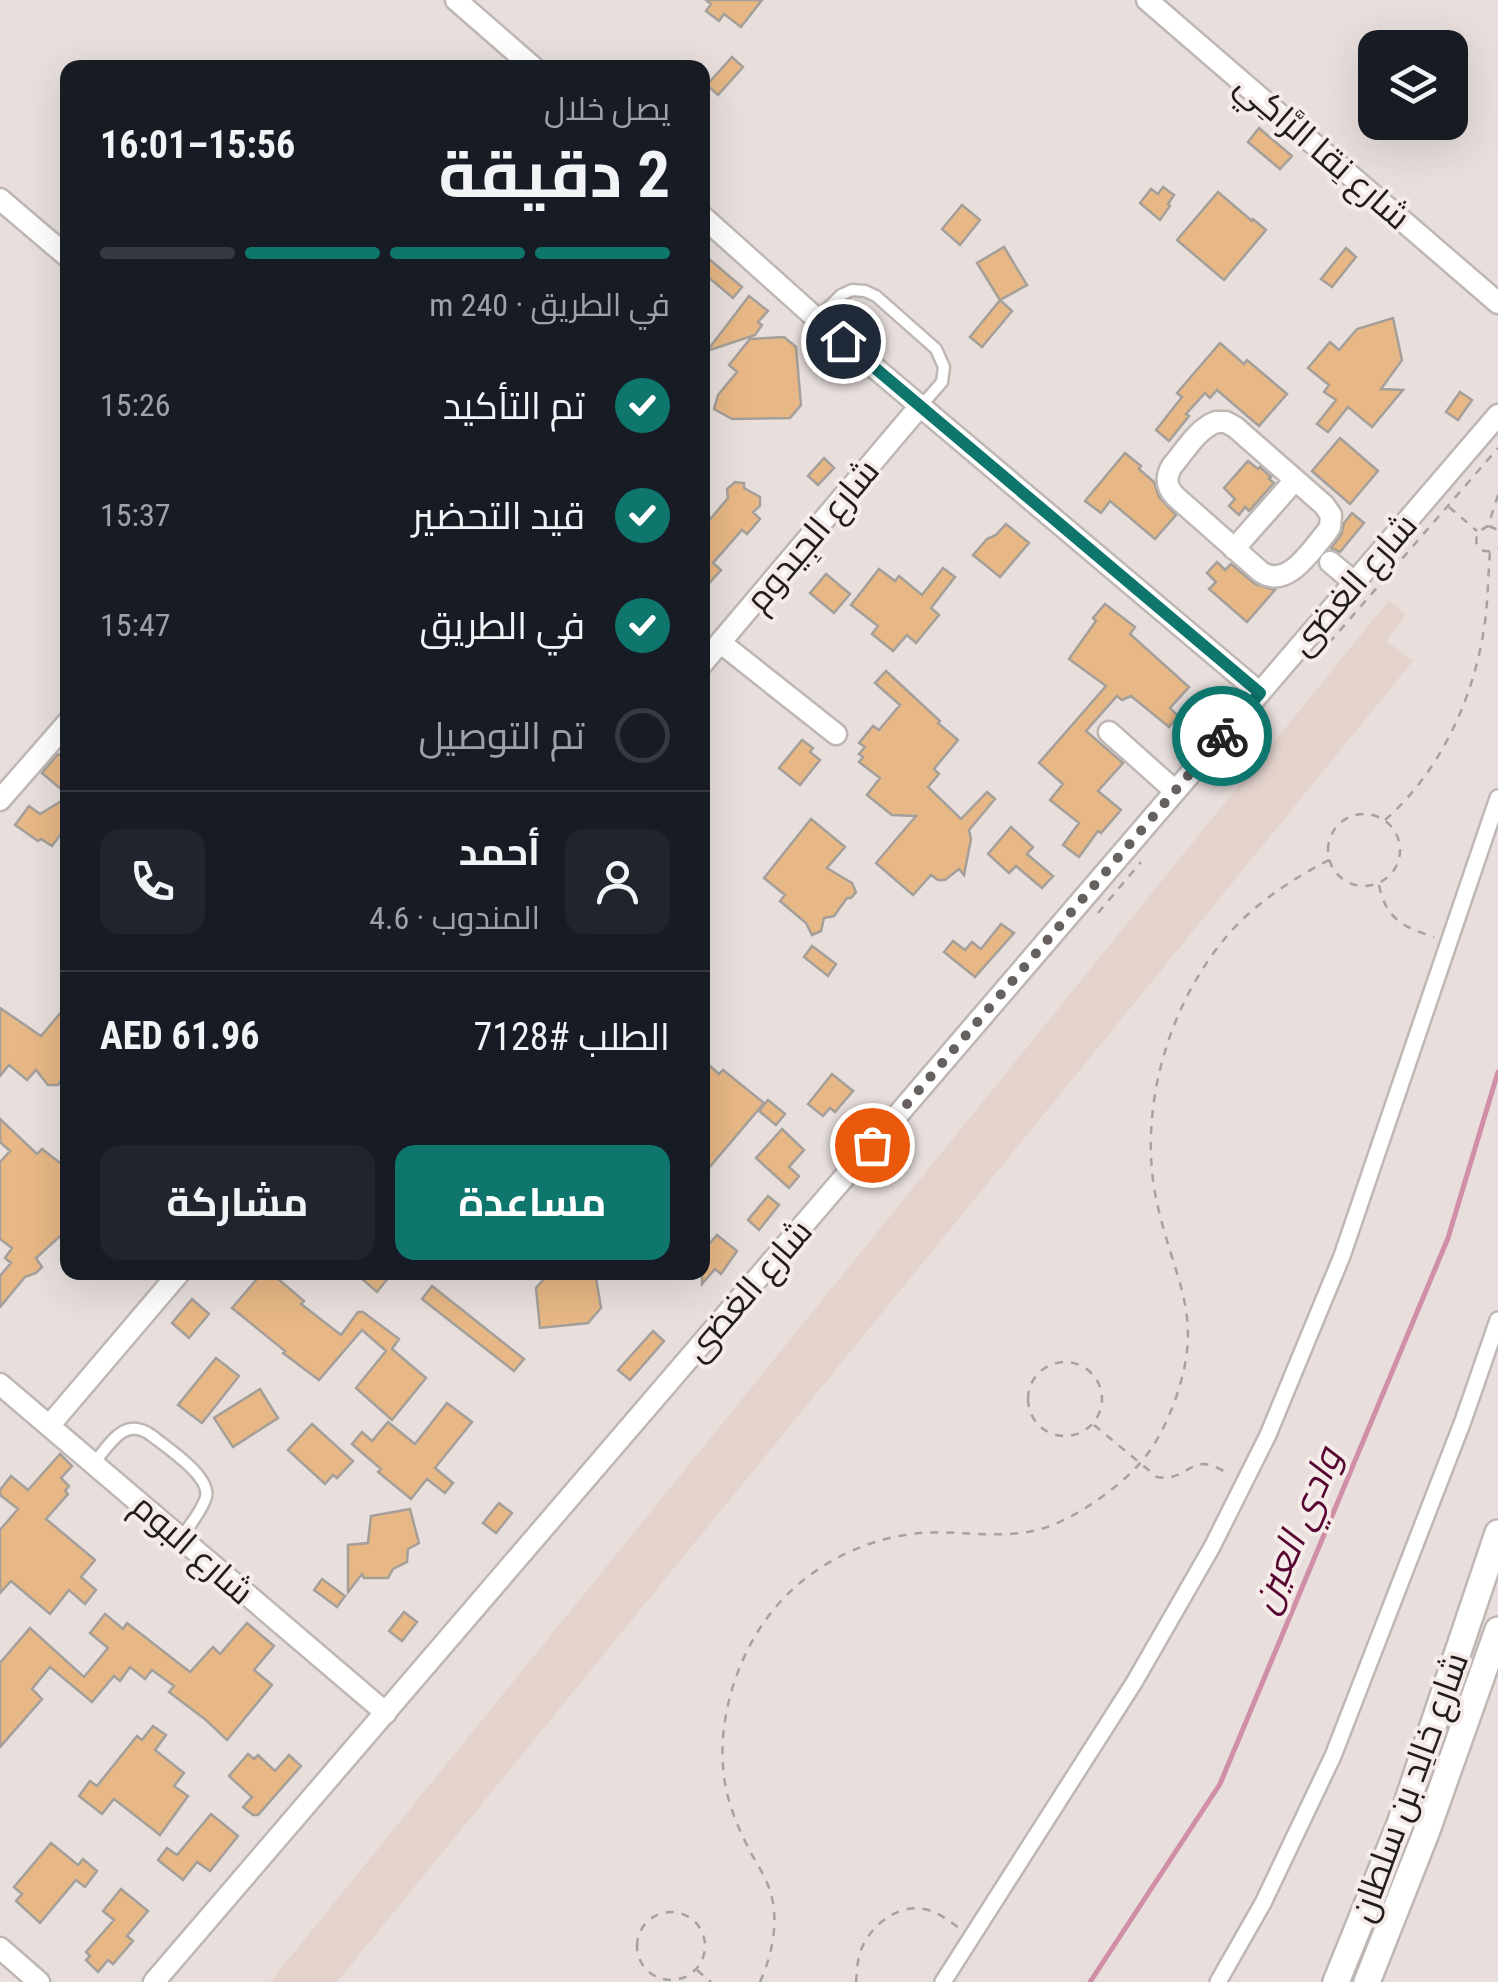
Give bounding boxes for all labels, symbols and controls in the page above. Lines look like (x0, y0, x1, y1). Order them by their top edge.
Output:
map controls (1358, 30, 1468, 140)
button: layers (1358, 30, 1468, 140)
street label: شارع نِقا الرَّاكِي (1223, 65, 1418, 243)
text: يصل خلال (544, 90, 670, 128)
text: 15:56–16:01 (100, 123, 295, 167)
text: 2 دقيقة (438, 137, 670, 213)
text: في الطريق · 240 m (429, 286, 670, 324)
pin (801, 299, 886, 384)
icon: home (816, 314, 871, 369)
icon: check (615, 378, 670, 433)
text: تم التأكيد (443, 384, 585, 428)
text: 15:26 (100, 386, 171, 424)
street label: شارع الجِيدوم (737, 451, 890, 622)
icon: check (615, 488, 670, 543)
text: قيد التحضير (412, 494, 585, 538)
text: 15:37 (100, 496, 171, 534)
street label: شارع الغضى (1281, 505, 1427, 665)
icon: check (615, 598, 670, 653)
text: في الطريق (419, 604, 585, 648)
text: 15:47 (100, 606, 171, 644)
courier (1172, 686, 1272, 786)
icon: bike (1195, 709, 1250, 764)
text: تم التوصيل (418, 714, 585, 758)
button: phone (100, 829, 205, 934)
button: person (565, 829, 670, 934)
text: أحمد (459, 830, 540, 874)
text: المندوب · 4.6 (369, 899, 540, 937)
text: AED 61.96 (100, 1014, 259, 1058)
text: الطلب #7128 (474, 1015, 670, 1059)
pin (830, 1103, 915, 1188)
icon: bag (845, 1118, 900, 1173)
button: مشاركة (100, 1145, 375, 1260)
button: مساعدة (395, 1145, 670, 1260)
street label: شارع الغضى (676, 1211, 822, 1371)
water label: وادي العين (1242, 1439, 1359, 1622)
street label: شارع البوم (122, 1486, 262, 1615)
street label: شارع خالِد بن سلطان (1342, 1647, 1479, 1928)

